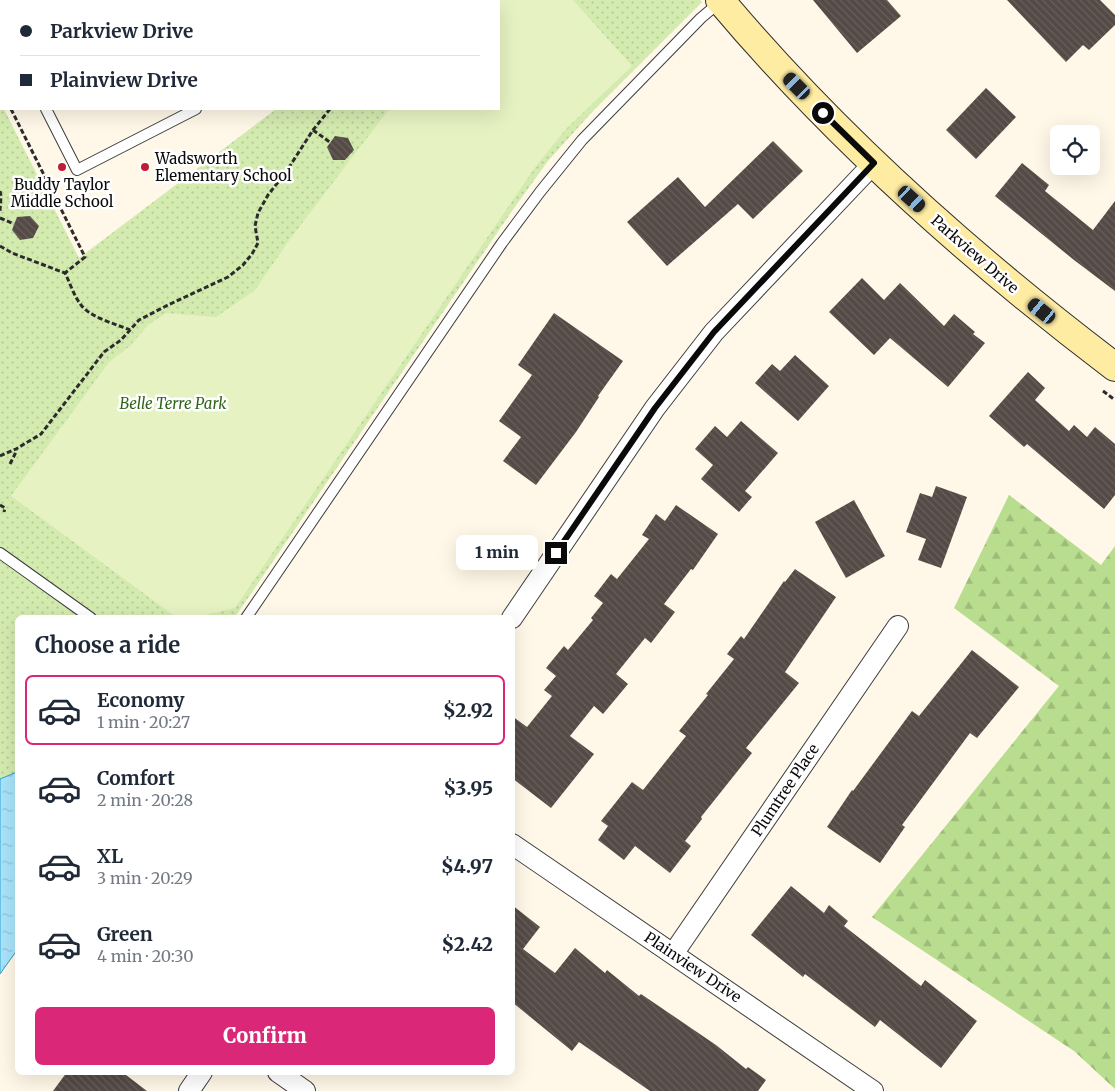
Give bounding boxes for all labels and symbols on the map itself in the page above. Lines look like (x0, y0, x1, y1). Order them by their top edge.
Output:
car (781, 70, 812, 102)
route start (812, 102, 834, 124)
place label: Wadsworth Elementary School (154, 149, 292, 185)
marker: Buddy Taylor Middle School (56, 161, 68, 173)
marker: Wadsworth Elementary School (139, 161, 151, 173)
place label: Buddy Taylor Middle School (11, 175, 114, 211)
car (895, 183, 928, 215)
street label: Parkview Drive (927, 211, 1023, 297)
car (1025, 296, 1058, 326)
park label: Belle Terre Park (120, 394, 227, 413)
callout: 1 min (456, 536, 538, 570)
route end (545, 542, 567, 564)
street label: Plumtree Place (747, 740, 823, 840)
street label: Plainview Drive (641, 927, 745, 1007)

